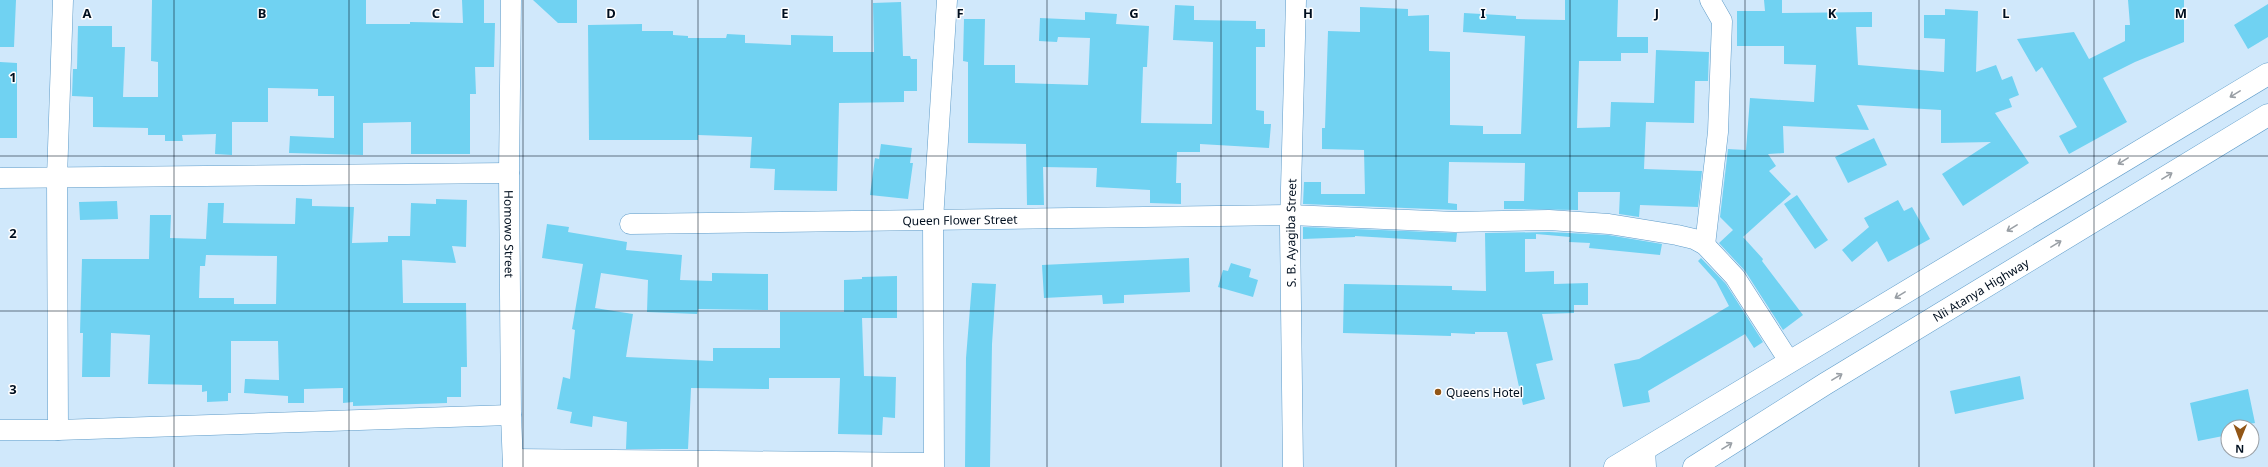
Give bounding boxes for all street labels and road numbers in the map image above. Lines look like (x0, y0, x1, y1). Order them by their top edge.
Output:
street label: S. B. Ayagiba Street (1281, 178, 1300, 288)
street label: Homowo Street (501, 190, 518, 279)
street label: Queen Flower Street (902, 210, 1018, 229)
street label: Nii Atanya Highway (1929, 253, 2033, 325)

